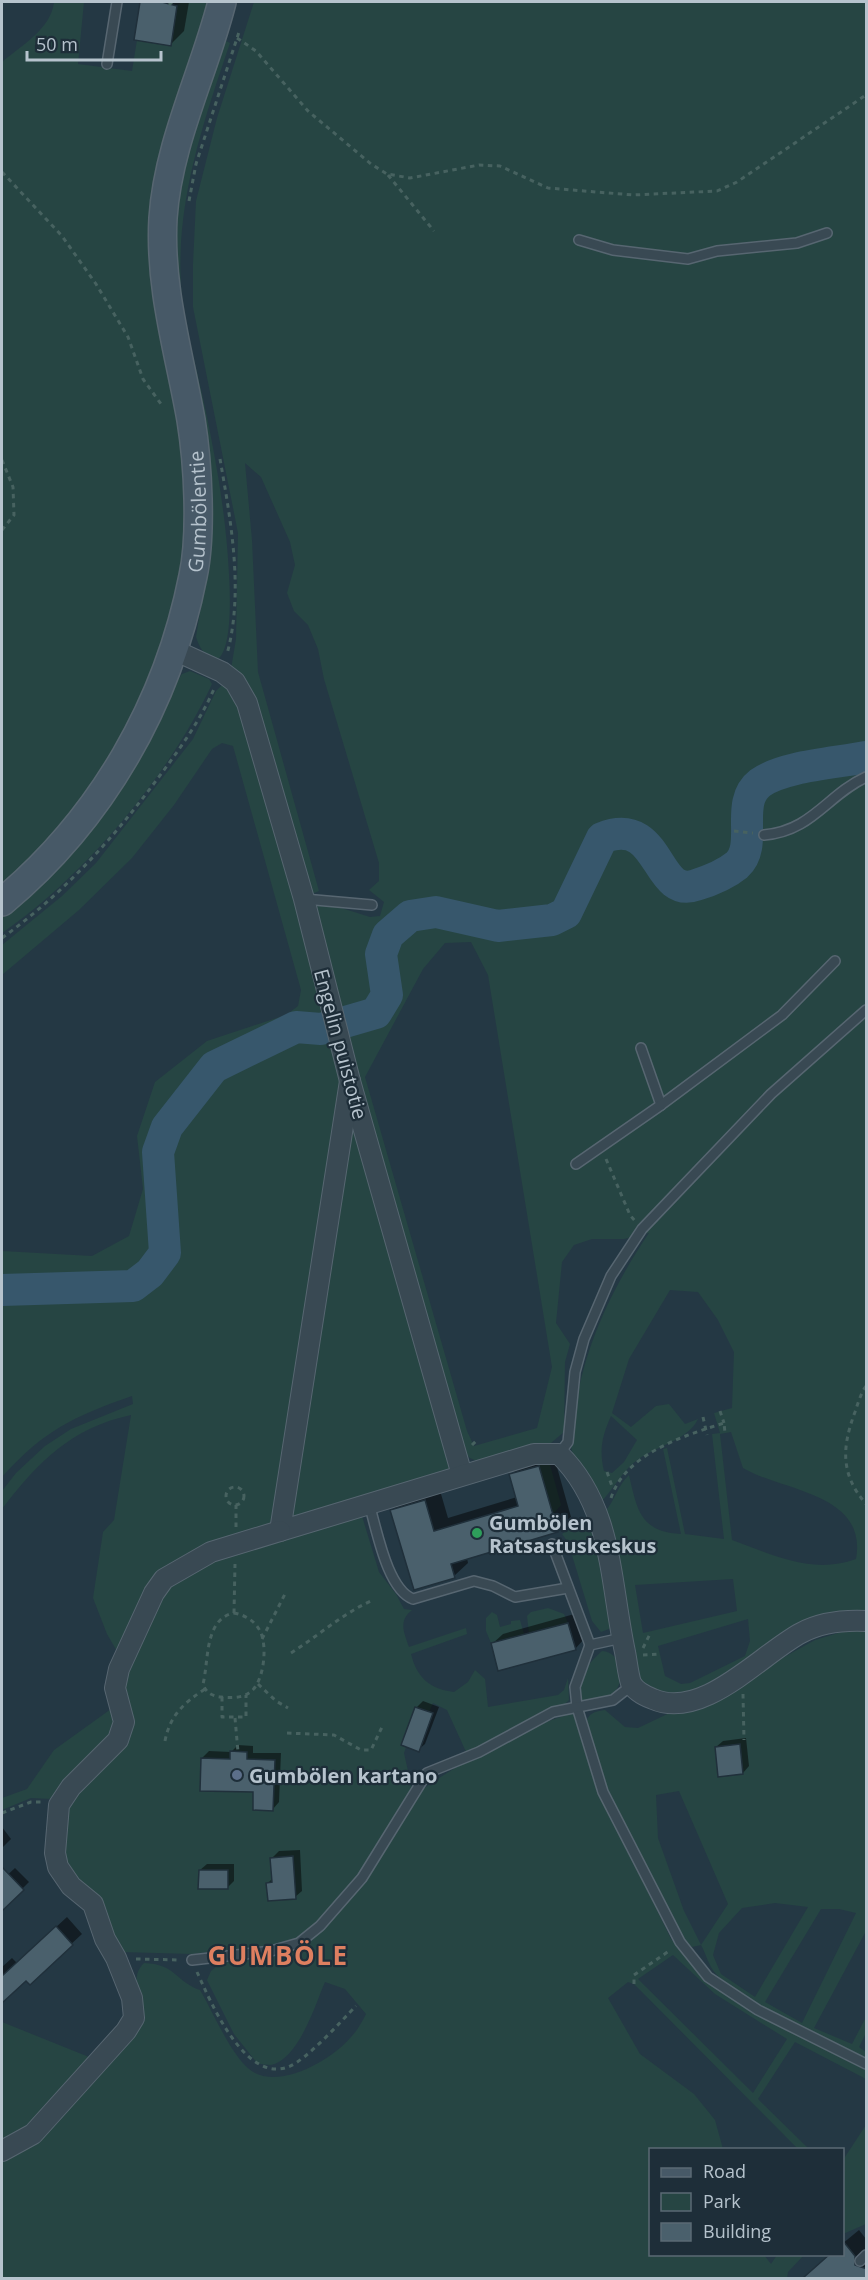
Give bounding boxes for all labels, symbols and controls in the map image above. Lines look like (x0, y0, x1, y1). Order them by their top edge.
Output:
scale bar (27, 24, 160, 62)
text: 50 m (36, 32, 78, 56)
street label: Gumbölentie (181, 450, 212, 574)
street label: Engelin puistotie (308, 966, 374, 1122)
place label: Gumbölen Ratsastuskeskus (489, 1509, 656, 1559)
marker: Gumbölen Ratsastuskeskus (470, 1526, 484, 1540)
place label: Gumbölen kartano (249, 1762, 437, 1789)
marker: Gumbölen kartano (230, 1768, 244, 1782)
district label: GUMBÖLE (208, 1937, 348, 1973)
legend (649, 2148, 844, 2256)
text: Road (703, 2159, 746, 2183)
text: Park (703, 2189, 741, 2213)
text: Building (703, 2219, 771, 2243)

